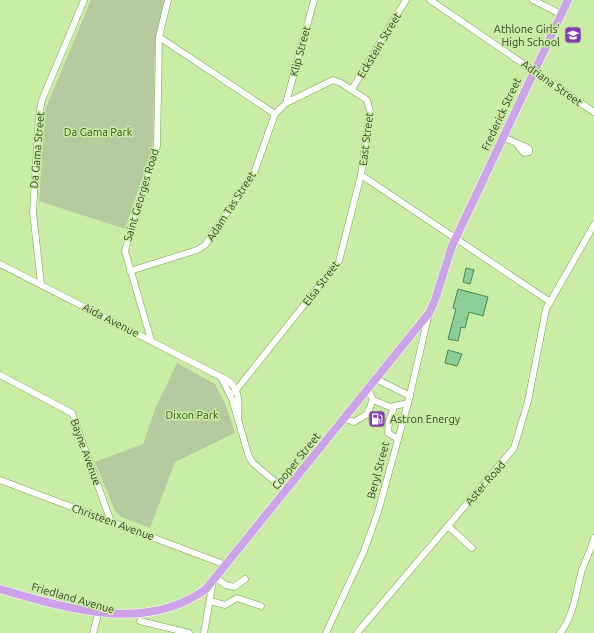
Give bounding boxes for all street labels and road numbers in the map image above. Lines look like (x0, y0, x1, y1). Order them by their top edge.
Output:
street label: Eckstein Street (355, 10, 404, 80)
street label: Klip Street (287, 24, 313, 78)
street label: Adriana Street (519, 58, 585, 109)
street label: Frederick Street (479, 75, 523, 152)
street label: Da Gama Street (28, 110, 46, 189)
street label: East Street (357, 111, 375, 167)
street label: Saint Georges Road (121, 147, 161, 243)
street label: Adam Tas Street (204, 168, 258, 243)
street label: Elsa Street (300, 258, 342, 308)
street label: Aida Avenue (81, 301, 141, 339)
street label: Bayne Avenue (68, 417, 104, 487)
street label: Cooper Street (269, 430, 323, 492)
street label: Beryl Street (365, 439, 392, 500)
street label: Aster Road (463, 459, 507, 507)
street label: Christeen Avenue (70, 501, 156, 543)
street label: Friedland Avenue (30, 580, 116, 616)

